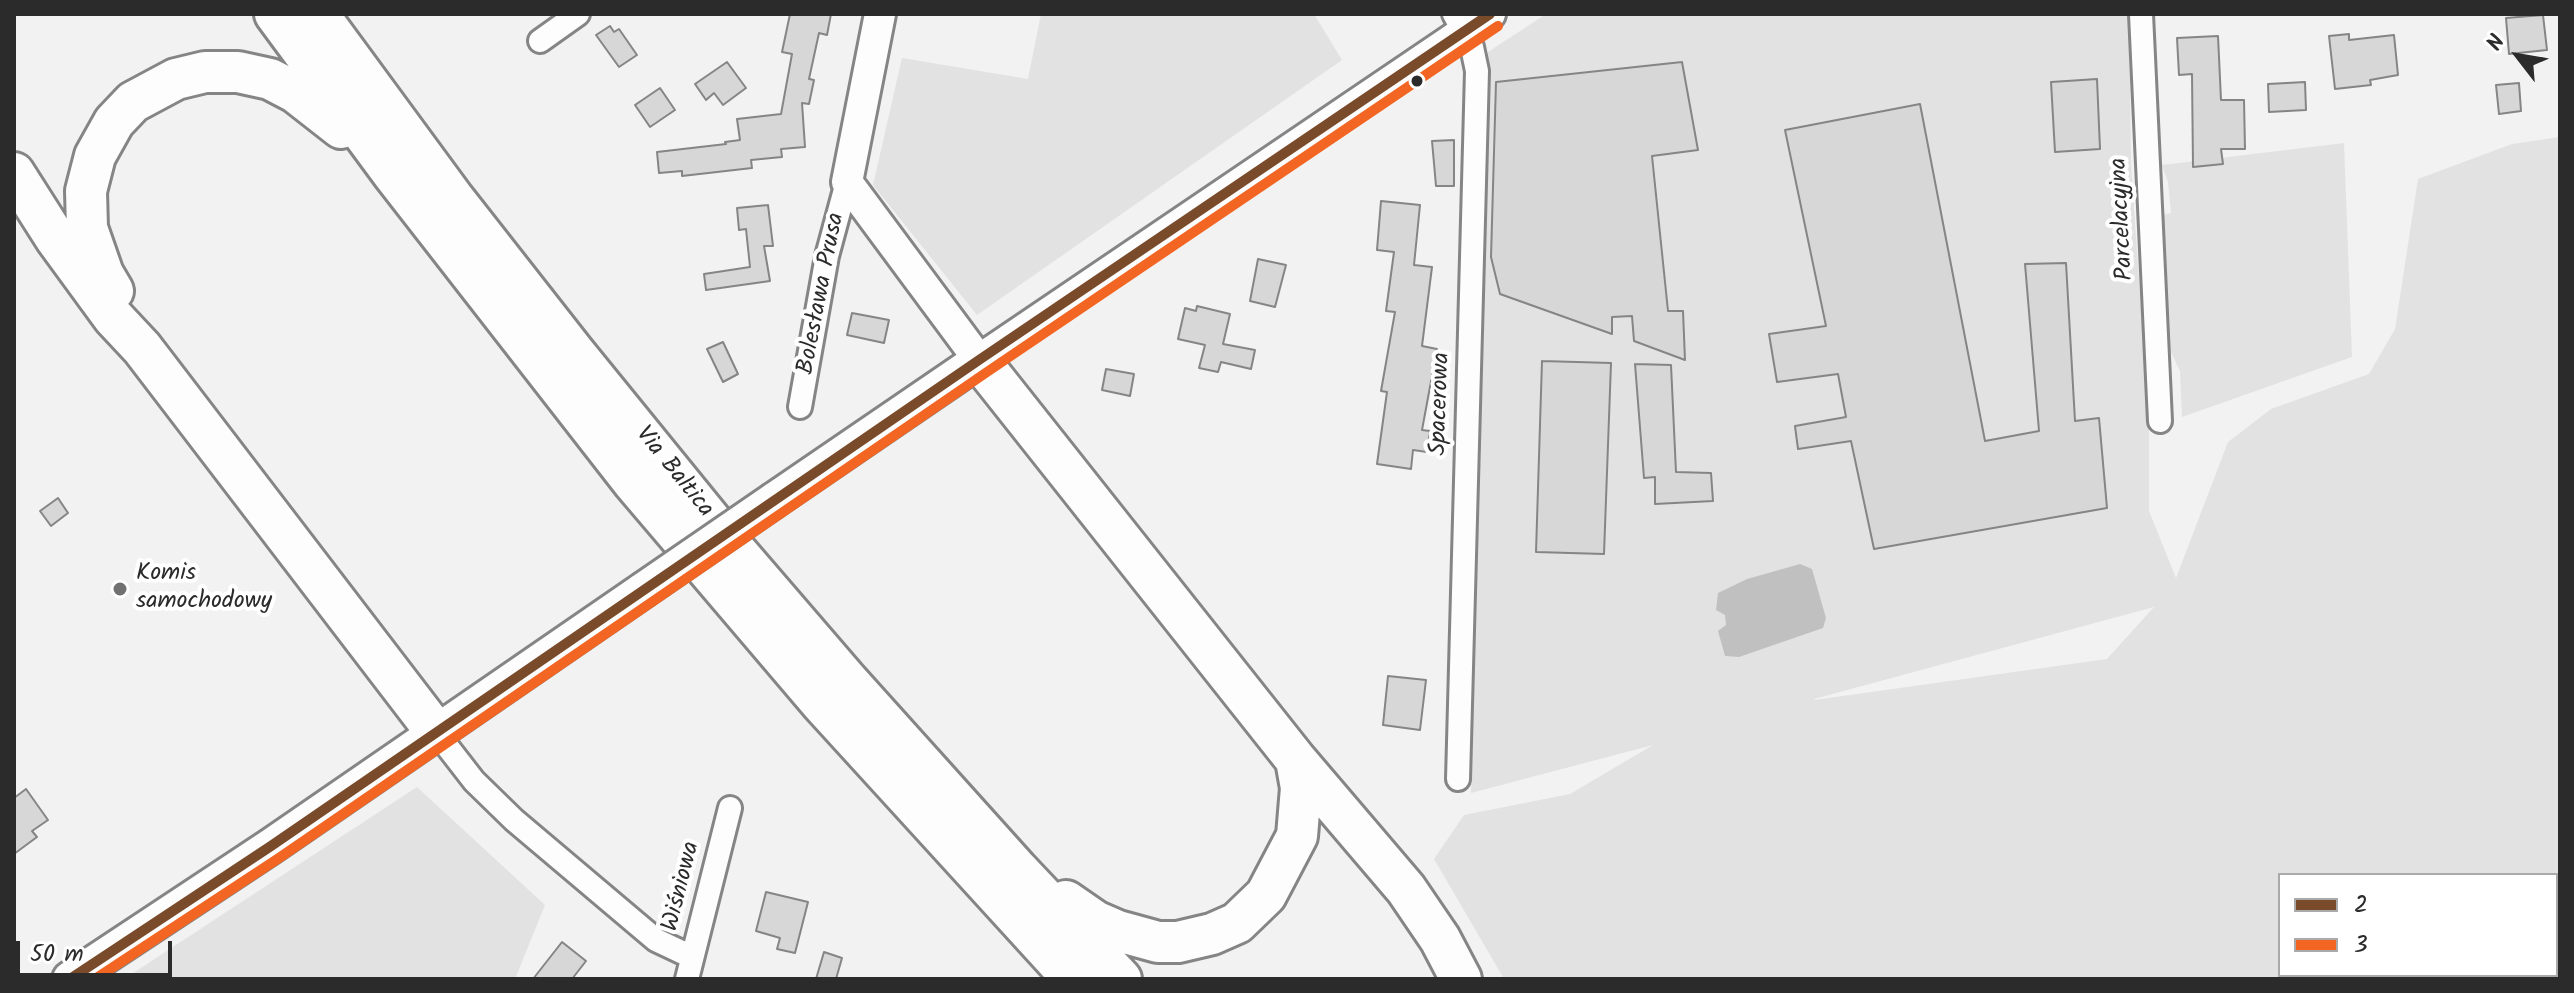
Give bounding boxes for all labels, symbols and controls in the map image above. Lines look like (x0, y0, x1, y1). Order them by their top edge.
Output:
north arrow (2478, 16, 2558, 96)
text: N (2478, 28, 2516, 58)
unlabelled marker (1409, 73, 1425, 89)
street label: Parcelacyjna (2106, 157, 2142, 281)
street label: Bolesława Prusa (793, 211, 853, 377)
street label: Spacerowa (1426, 352, 1458, 456)
street label: Via Baltica (628, 422, 718, 524)
place label: Komis samochodowy (136, 561, 272, 617)
marker: Komis samochodowy (111, 580, 129, 598)
street label: Wiśniowa (658, 839, 708, 935)
legend (2278, 873, 2558, 977)
text: 2 (2354, 886, 2368, 925)
scale bar (20, 925, 176, 975)
text: 3 (2354, 926, 2368, 965)
text: 50 m (30, 935, 84, 974)

